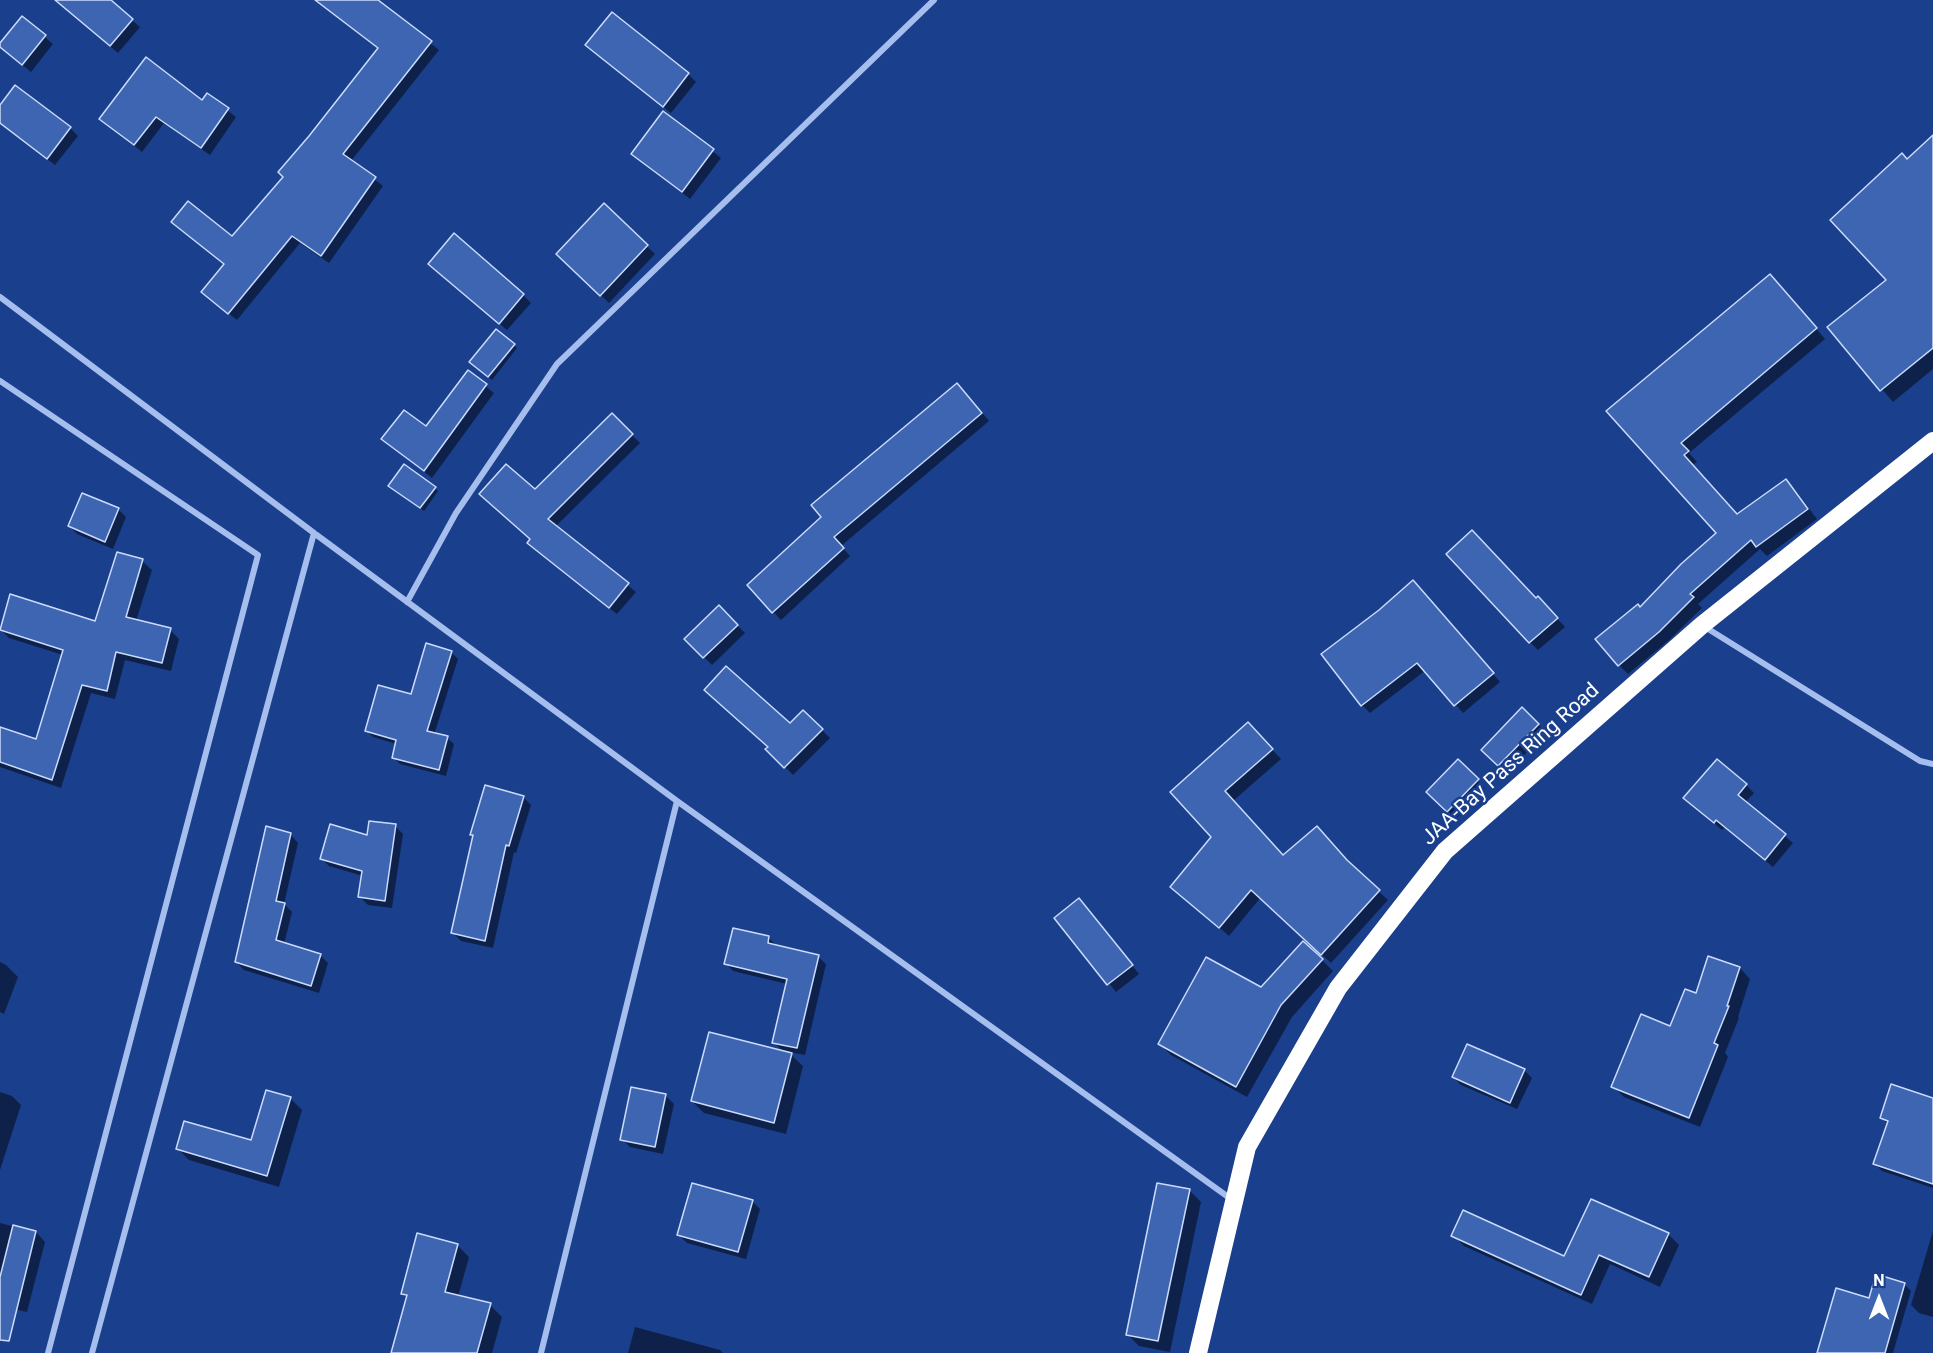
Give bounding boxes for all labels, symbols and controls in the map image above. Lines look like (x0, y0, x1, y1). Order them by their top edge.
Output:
street label: JAA-Bay Pass Ring Road (1417, 679, 1605, 851)
north arrow (1849, 1269, 1909, 1329)
text: N (1873, 1271, 1885, 1290)

